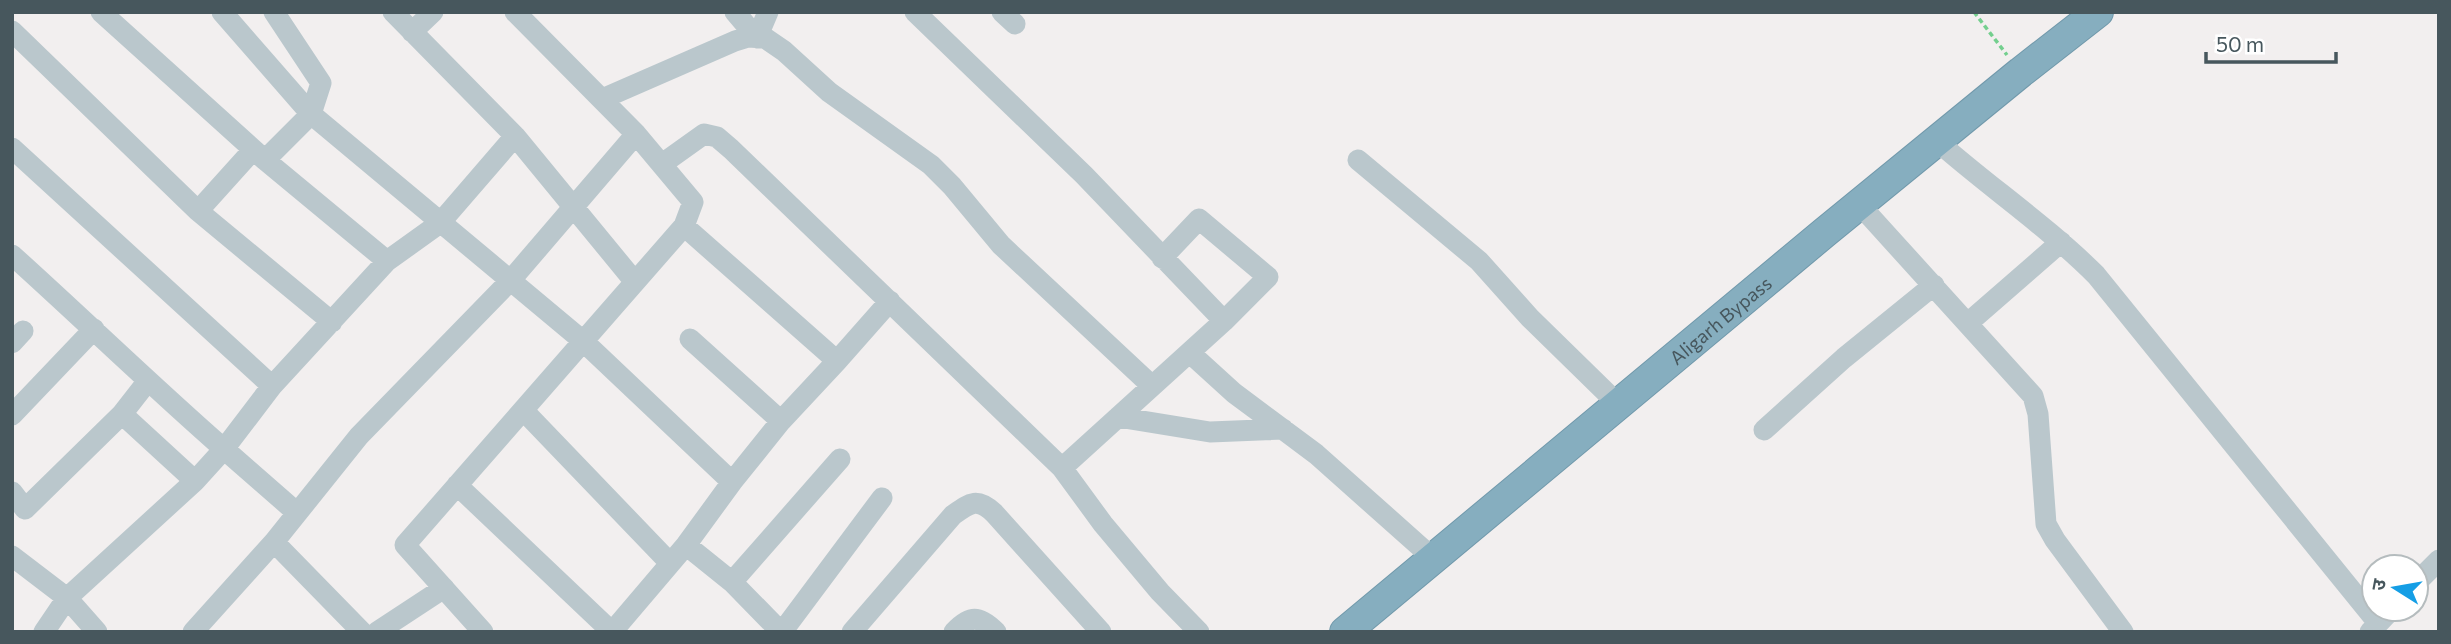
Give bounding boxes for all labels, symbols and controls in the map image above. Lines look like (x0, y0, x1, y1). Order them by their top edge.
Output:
scale bar (2206, 21, 2336, 65)
text: 50 m (2216, 31, 2264, 56)
street label: Aligarh Bypass (1664, 271, 1776, 369)
north arrow (2360, 553, 2430, 623)
text: उ (2365, 576, 2390, 592)

